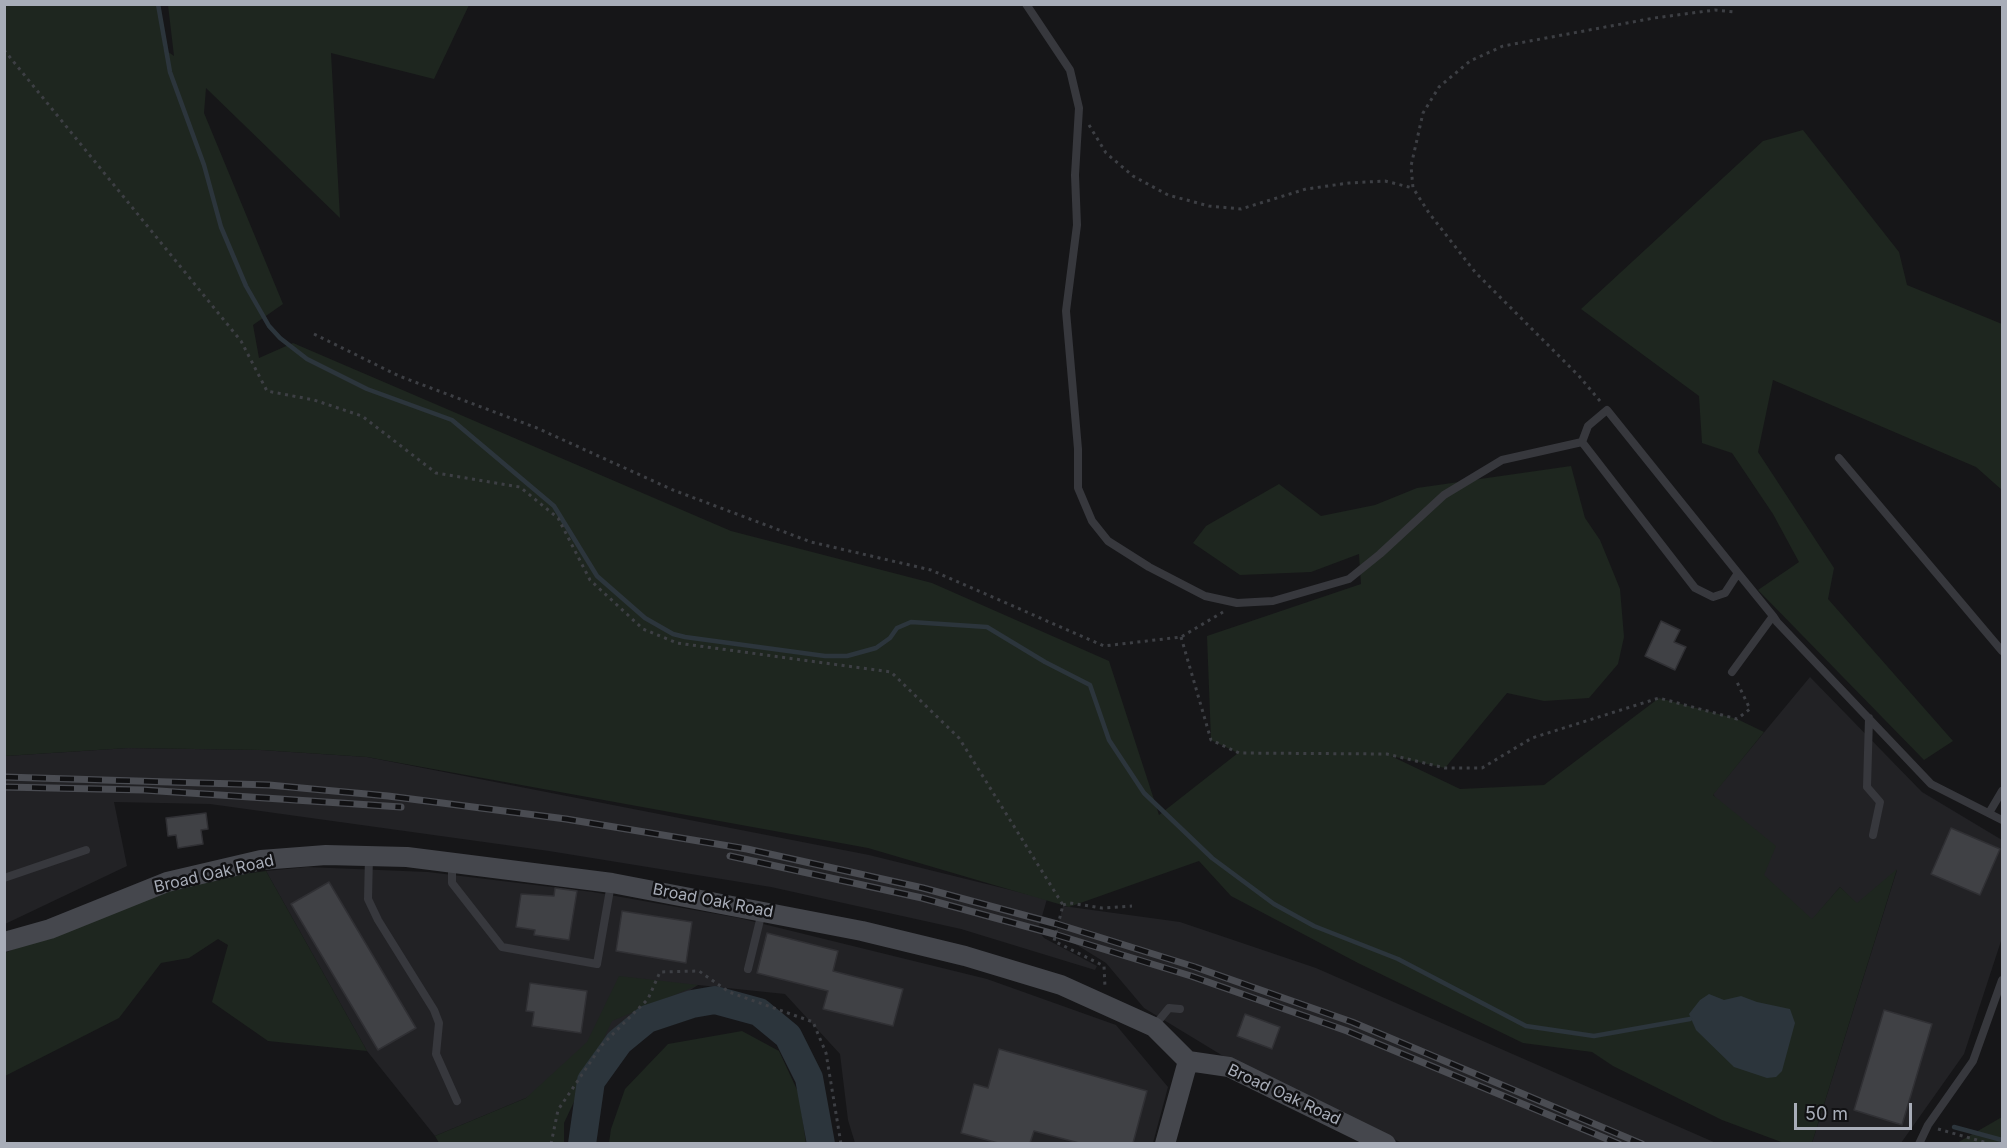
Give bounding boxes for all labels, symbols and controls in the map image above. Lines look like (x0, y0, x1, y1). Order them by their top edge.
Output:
street label: Broad Oak Road (152, 851, 276, 897)
street label: Broad Oak Road (651, 880, 775, 922)
street label: Broad Oak Road (1224, 1060, 1344, 1130)
scale bar (1797, 1091, 1916, 1129)
text: 50 m (1805, 1103, 1848, 1124)

